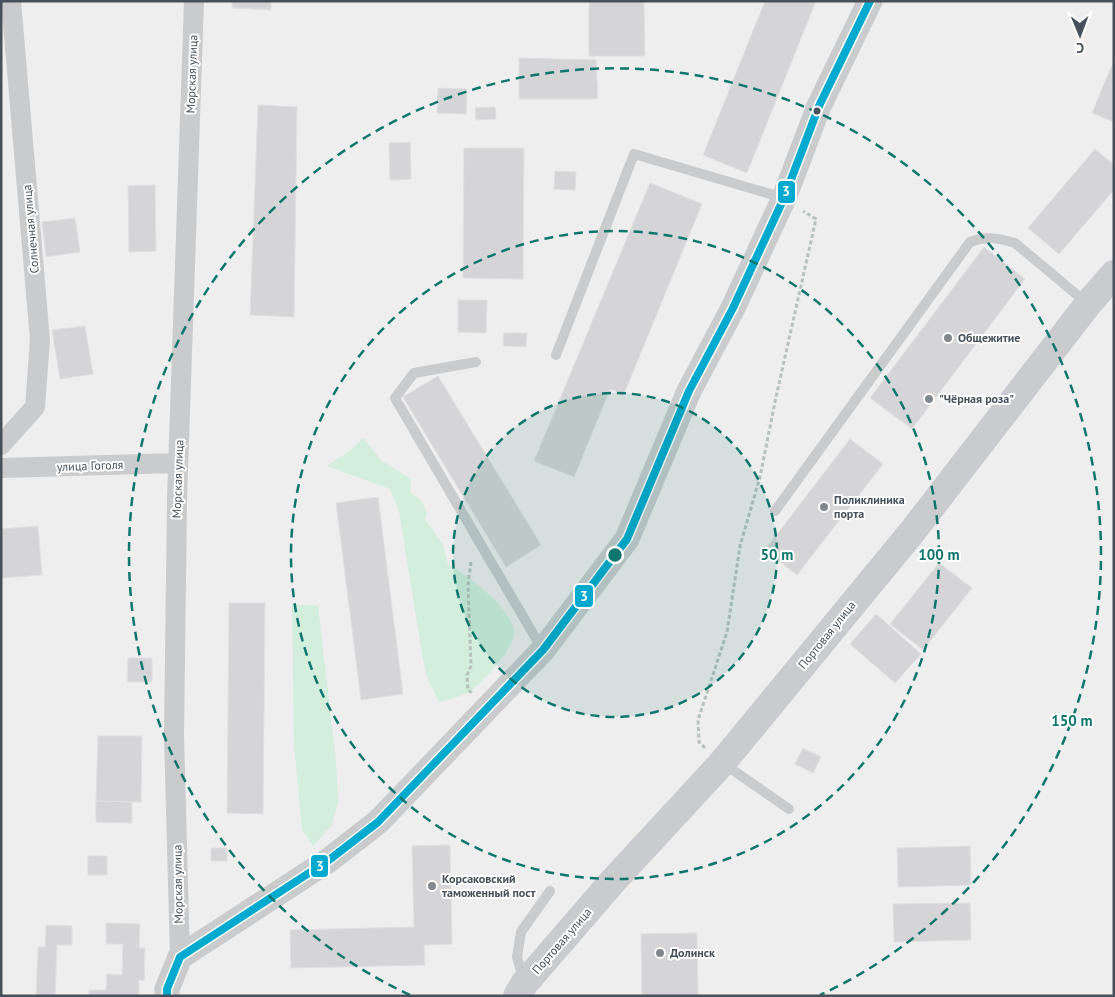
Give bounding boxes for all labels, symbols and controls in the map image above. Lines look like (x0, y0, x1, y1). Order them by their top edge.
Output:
north arrow (1055, 10, 1105, 60)
street label: Морская улица (183, 34, 200, 114)
text: С (1076, 39, 1084, 57)
unlabelled marker (812, 106, 822, 116)
line badge: 3 (777, 180, 796, 204)
text: 3 (782, 182, 790, 200)
street label: Солнечная улица (19, 184, 42, 274)
place label: Общежитие (958, 330, 1020, 345)
marker: Общежитие (942, 332, 954, 344)
place label: "Чёрная роза" (939, 391, 1014, 406)
marker: "Чёрная роза" (923, 393, 935, 405)
street label: Морская улица (169, 439, 186, 519)
street label: улица Гоголя (56, 457, 123, 474)
place label: Поликлиника порта (834, 492, 905, 521)
marker: Поликлиника порта (818, 501, 830, 513)
text: 50 m (761, 545, 793, 564)
text: 100 m (918, 545, 960, 564)
centre of rings (606, 546, 624, 564)
line badge: 3 (574, 584, 594, 608)
text: 3 (580, 587, 588, 605)
street label: Портовая улица (795, 598, 859, 672)
text: 150 m (1051, 711, 1093, 730)
street label: Морская улица (169, 844, 186, 924)
line badge: 3 (310, 854, 329, 878)
text: 3 (316, 857, 324, 875)
place label: Корсаковский таможенный пост (442, 871, 535, 900)
marker: Корсаковский таможенный пост (426, 880, 438, 892)
street label: Портовая улица (529, 904, 595, 977)
place label: Долинск (670, 945, 715, 960)
marker: Долинск (654, 947, 666, 959)

